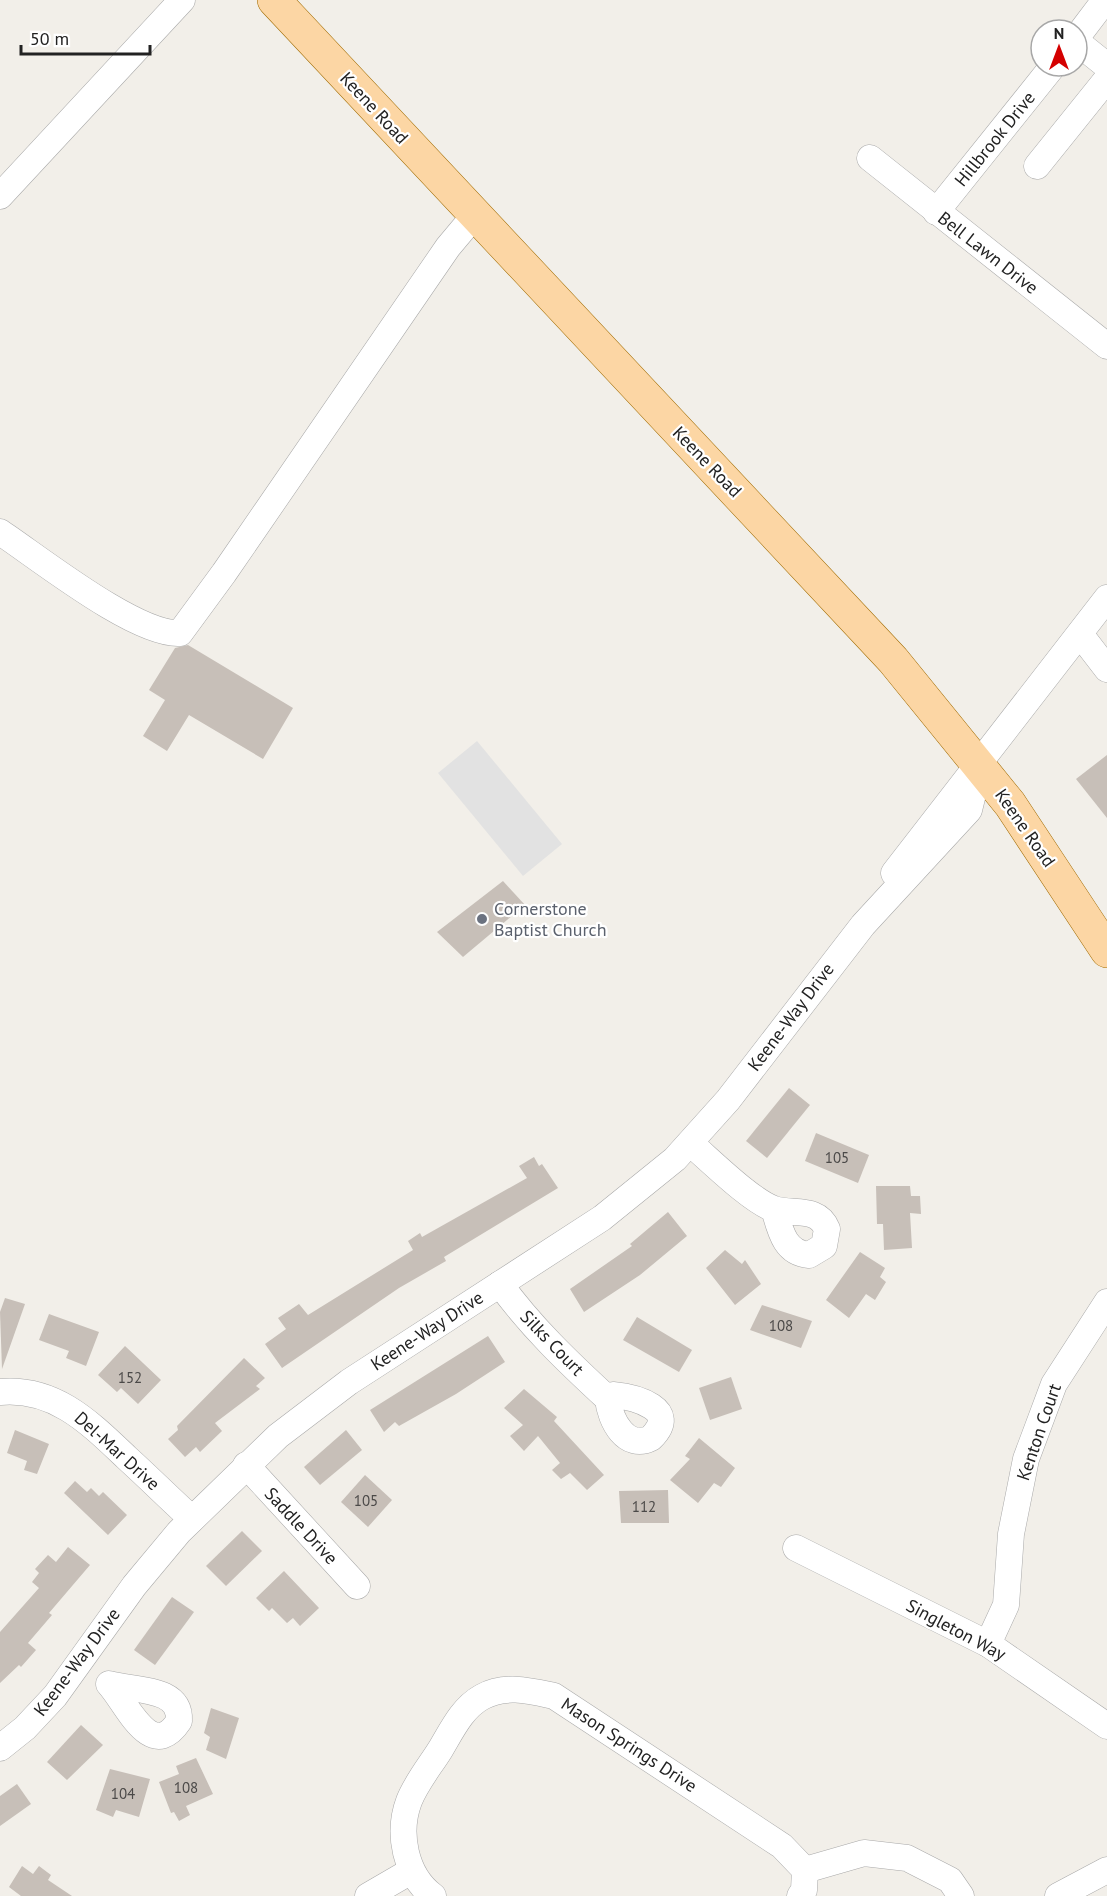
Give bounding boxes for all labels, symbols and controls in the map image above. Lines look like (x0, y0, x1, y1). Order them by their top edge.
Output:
scale bar (21, 18, 150, 56)
north arrow (1029, 18, 1089, 78)
text: N (1054, 23, 1064, 43)
text: 50 m (30, 27, 69, 50)
street label: Keene Road (335, 67, 414, 148)
street label: Hillbrook Drive (949, 86, 1040, 191)
street label: Bell Lawn Drive (934, 206, 1043, 299)
street label: Keene Road (668, 421, 747, 502)
street label: Keene Road (990, 784, 1061, 871)
place label: Cornerstone Baptist Church (494, 897, 607, 941)
marker: Cornerstone Baptist Church (475, 912, 489, 926)
street label: Keene-Way Drive (742, 958, 839, 1075)
house number: 105 (825, 1148, 849, 1167)
street label: Keene-Way Drive (366, 1286, 487, 1376)
street label: Silks Court (515, 1305, 589, 1380)
house number: 108 (769, 1316, 793, 1335)
house number: 152 (118, 1368, 142, 1387)
street label: Kenton Court (1011, 1380, 1066, 1483)
street label: Del-Mar Drive (70, 1406, 165, 1495)
street label: Saddle Drive (260, 1482, 343, 1569)
house number: 105 (354, 1491, 378, 1510)
house number: 112 (632, 1497, 656, 1516)
street label: Singleton Way (902, 1594, 1011, 1666)
street label: Keene-Way Drive (28, 1603, 125, 1720)
street label: Mason Springs Drive (557, 1692, 702, 1797)
house number: 108 (174, 1778, 198, 1797)
house number: 104 (111, 1784, 135, 1803)

